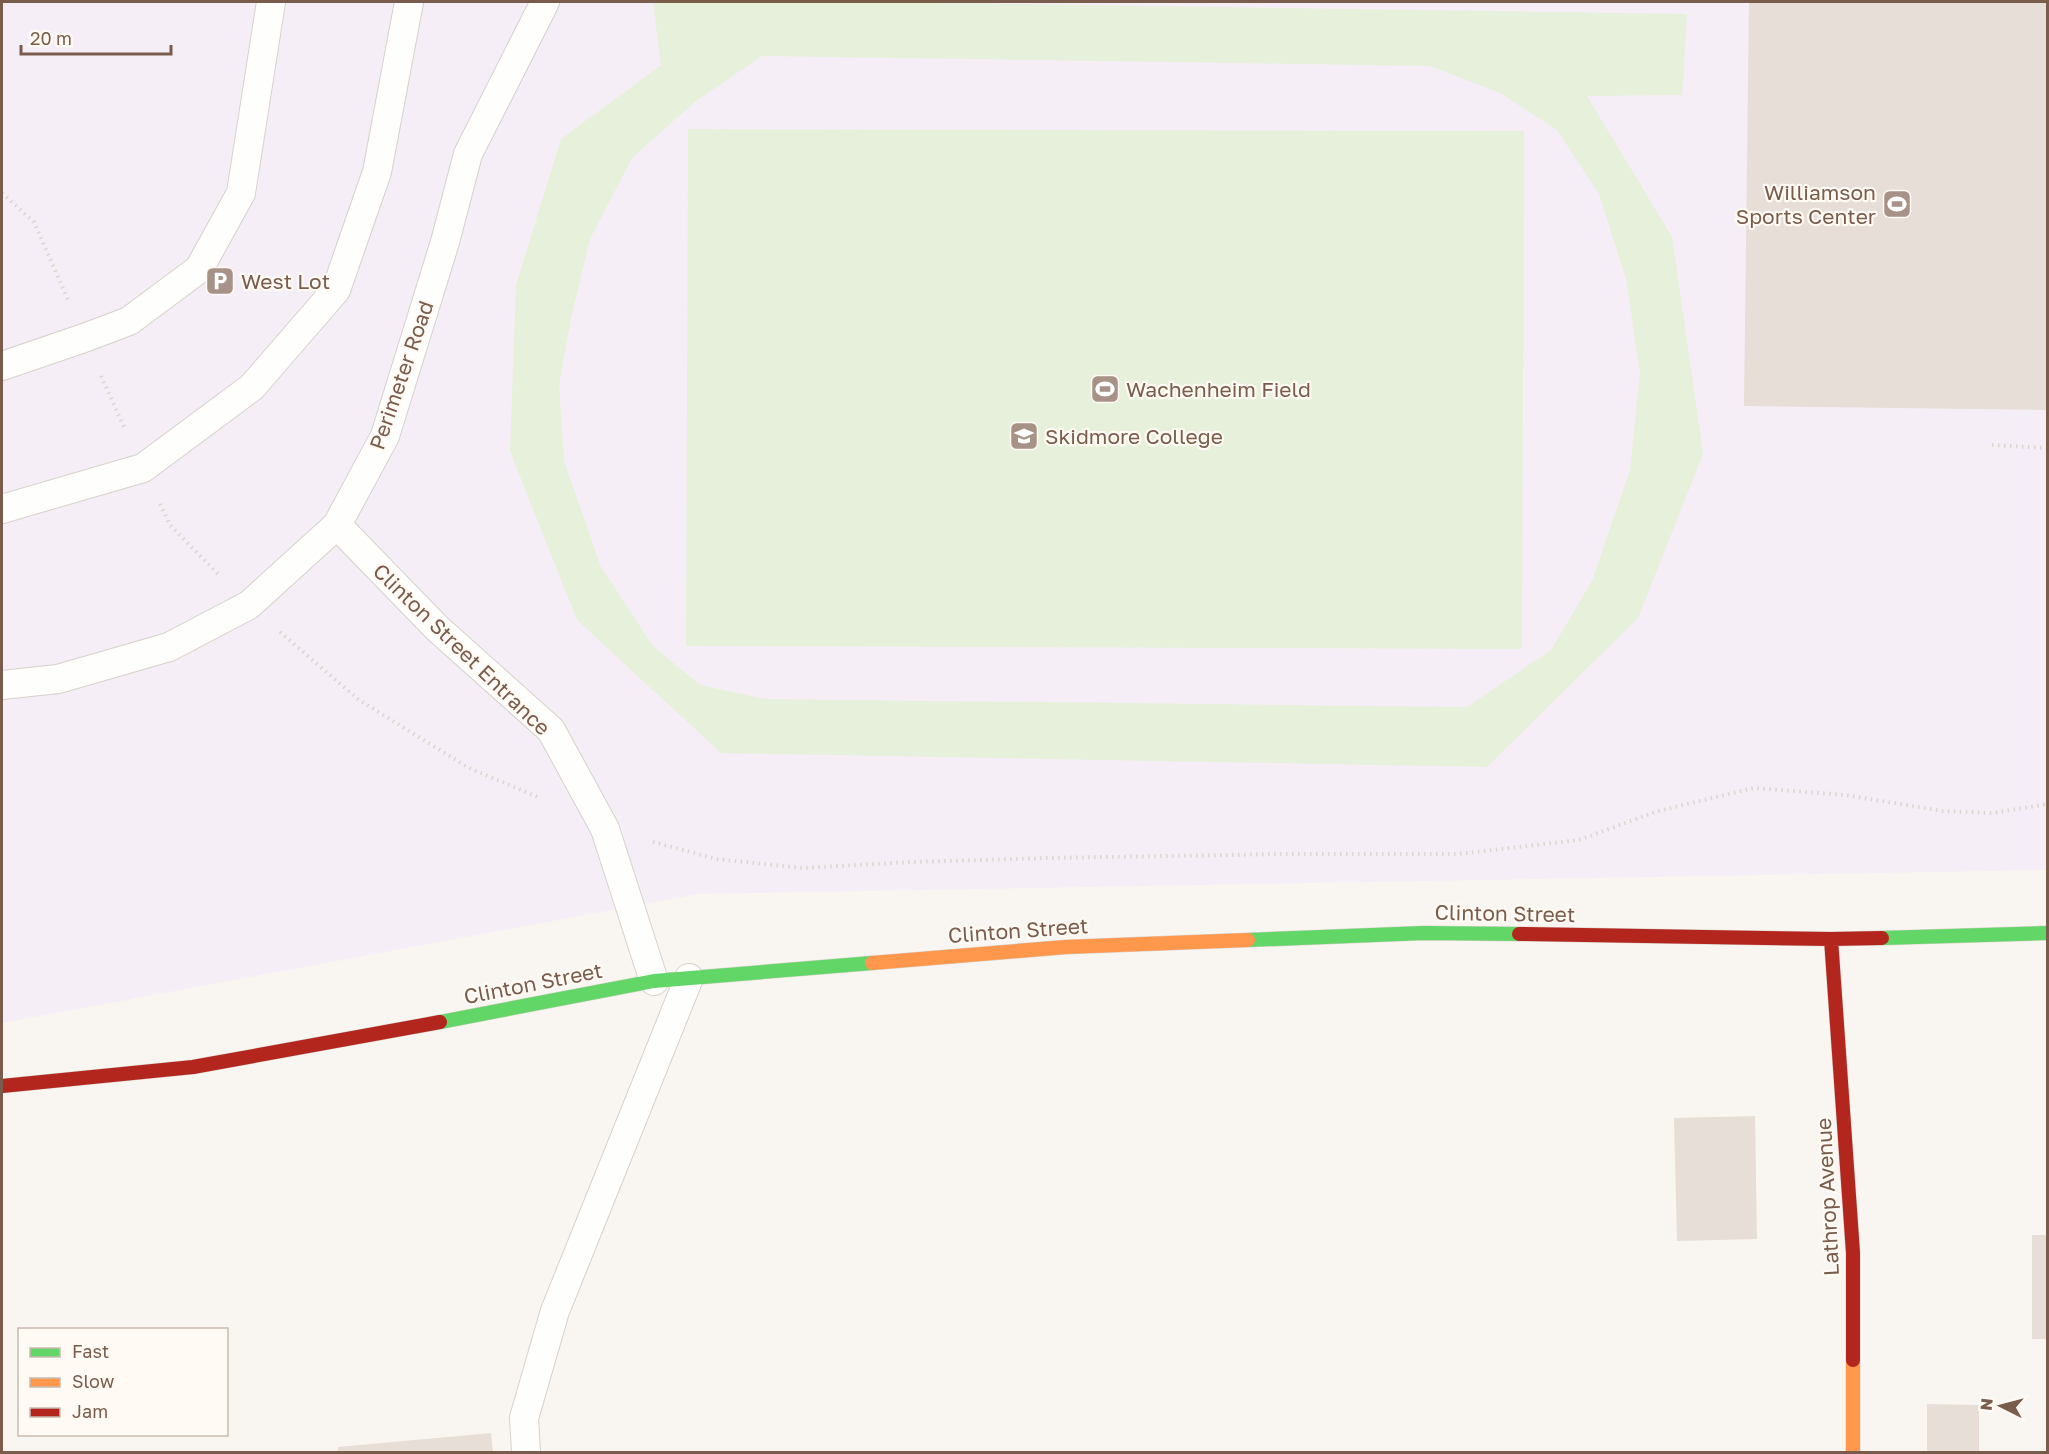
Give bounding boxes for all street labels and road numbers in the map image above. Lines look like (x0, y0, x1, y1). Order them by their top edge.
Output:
street label: Perimeter Road (363, 297, 439, 453)
street label: Clinton Street Entrance (368, 558, 556, 740)
street label: Clinton Street (1434, 899, 1576, 927)
street label: Clinton Street (947, 912, 1089, 948)
street label: Clinton Street (461, 957, 605, 1009)
street label: Lathrop Avenue (1810, 1117, 1844, 1277)

